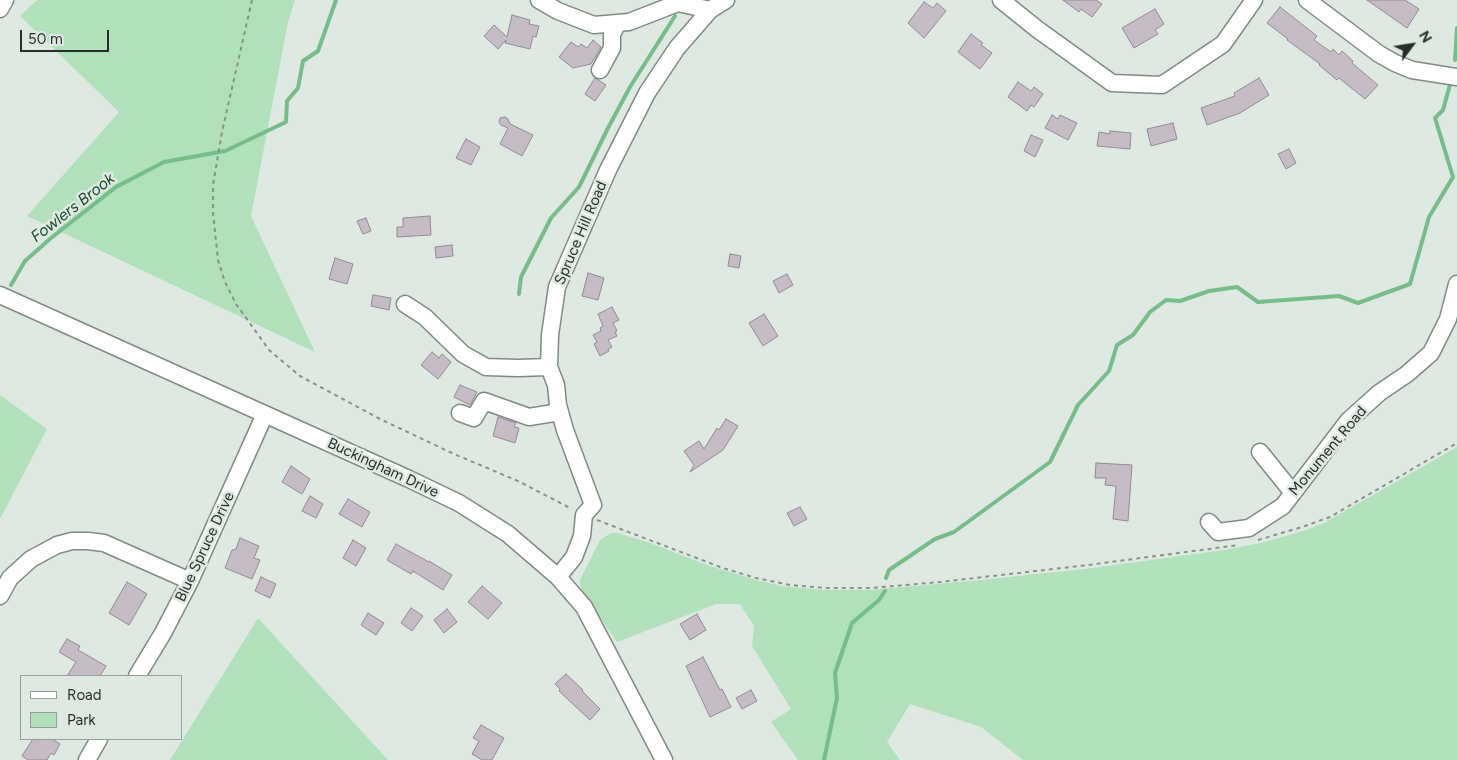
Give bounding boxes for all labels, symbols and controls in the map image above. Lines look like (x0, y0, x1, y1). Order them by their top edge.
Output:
scale bar (22, 20, 111, 52)
north arrow (1387, 20, 1437, 70)
text: N (1415, 28, 1435, 46)
text: 50 m (28, 30, 63, 48)
water label: Fowlers Brook (27, 169, 119, 247)
street label: Spruce Hill Road (551, 178, 611, 288)
street label: Monument Road (1285, 403, 1371, 499)
street label: Buckingham Drive (324, 434, 442, 502)
street label: Blue Spruce Drive (172, 489, 238, 605)
legend (20, 675, 182, 740)
text: Road (67, 686, 102, 704)
text: Park (67, 711, 96, 729)

